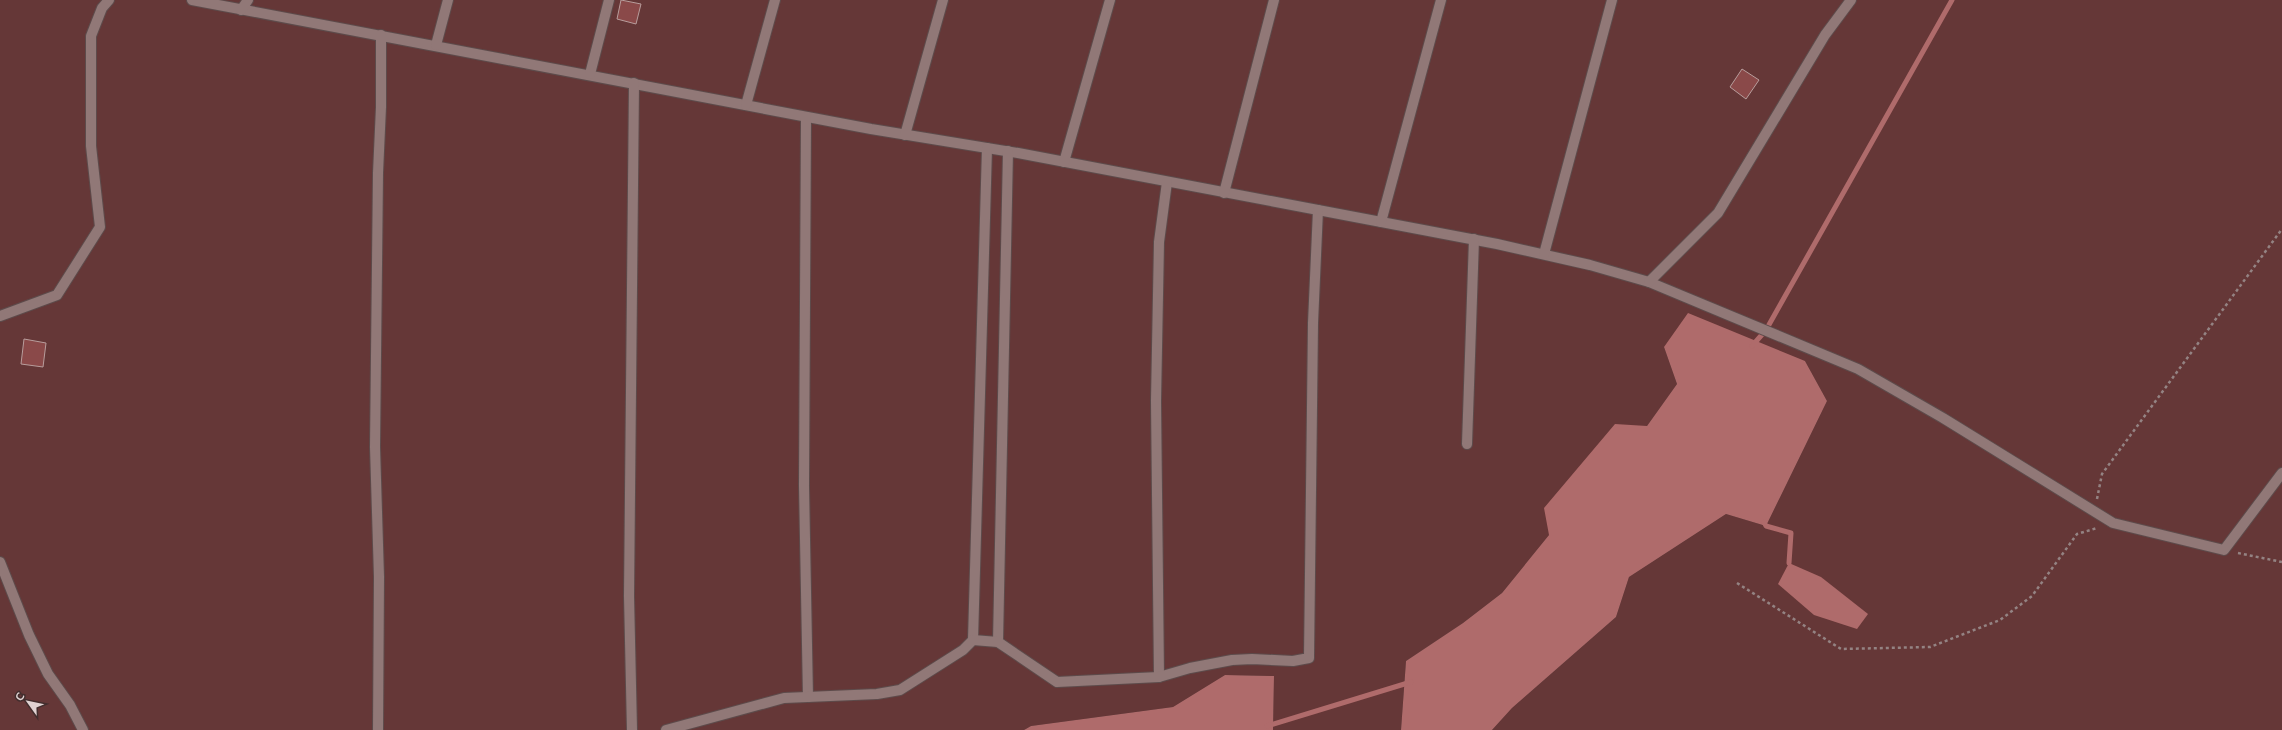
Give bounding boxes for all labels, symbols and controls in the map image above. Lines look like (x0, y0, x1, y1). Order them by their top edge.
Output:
north arrow (8, 682, 48, 722)
text: С (12, 689, 28, 704)

